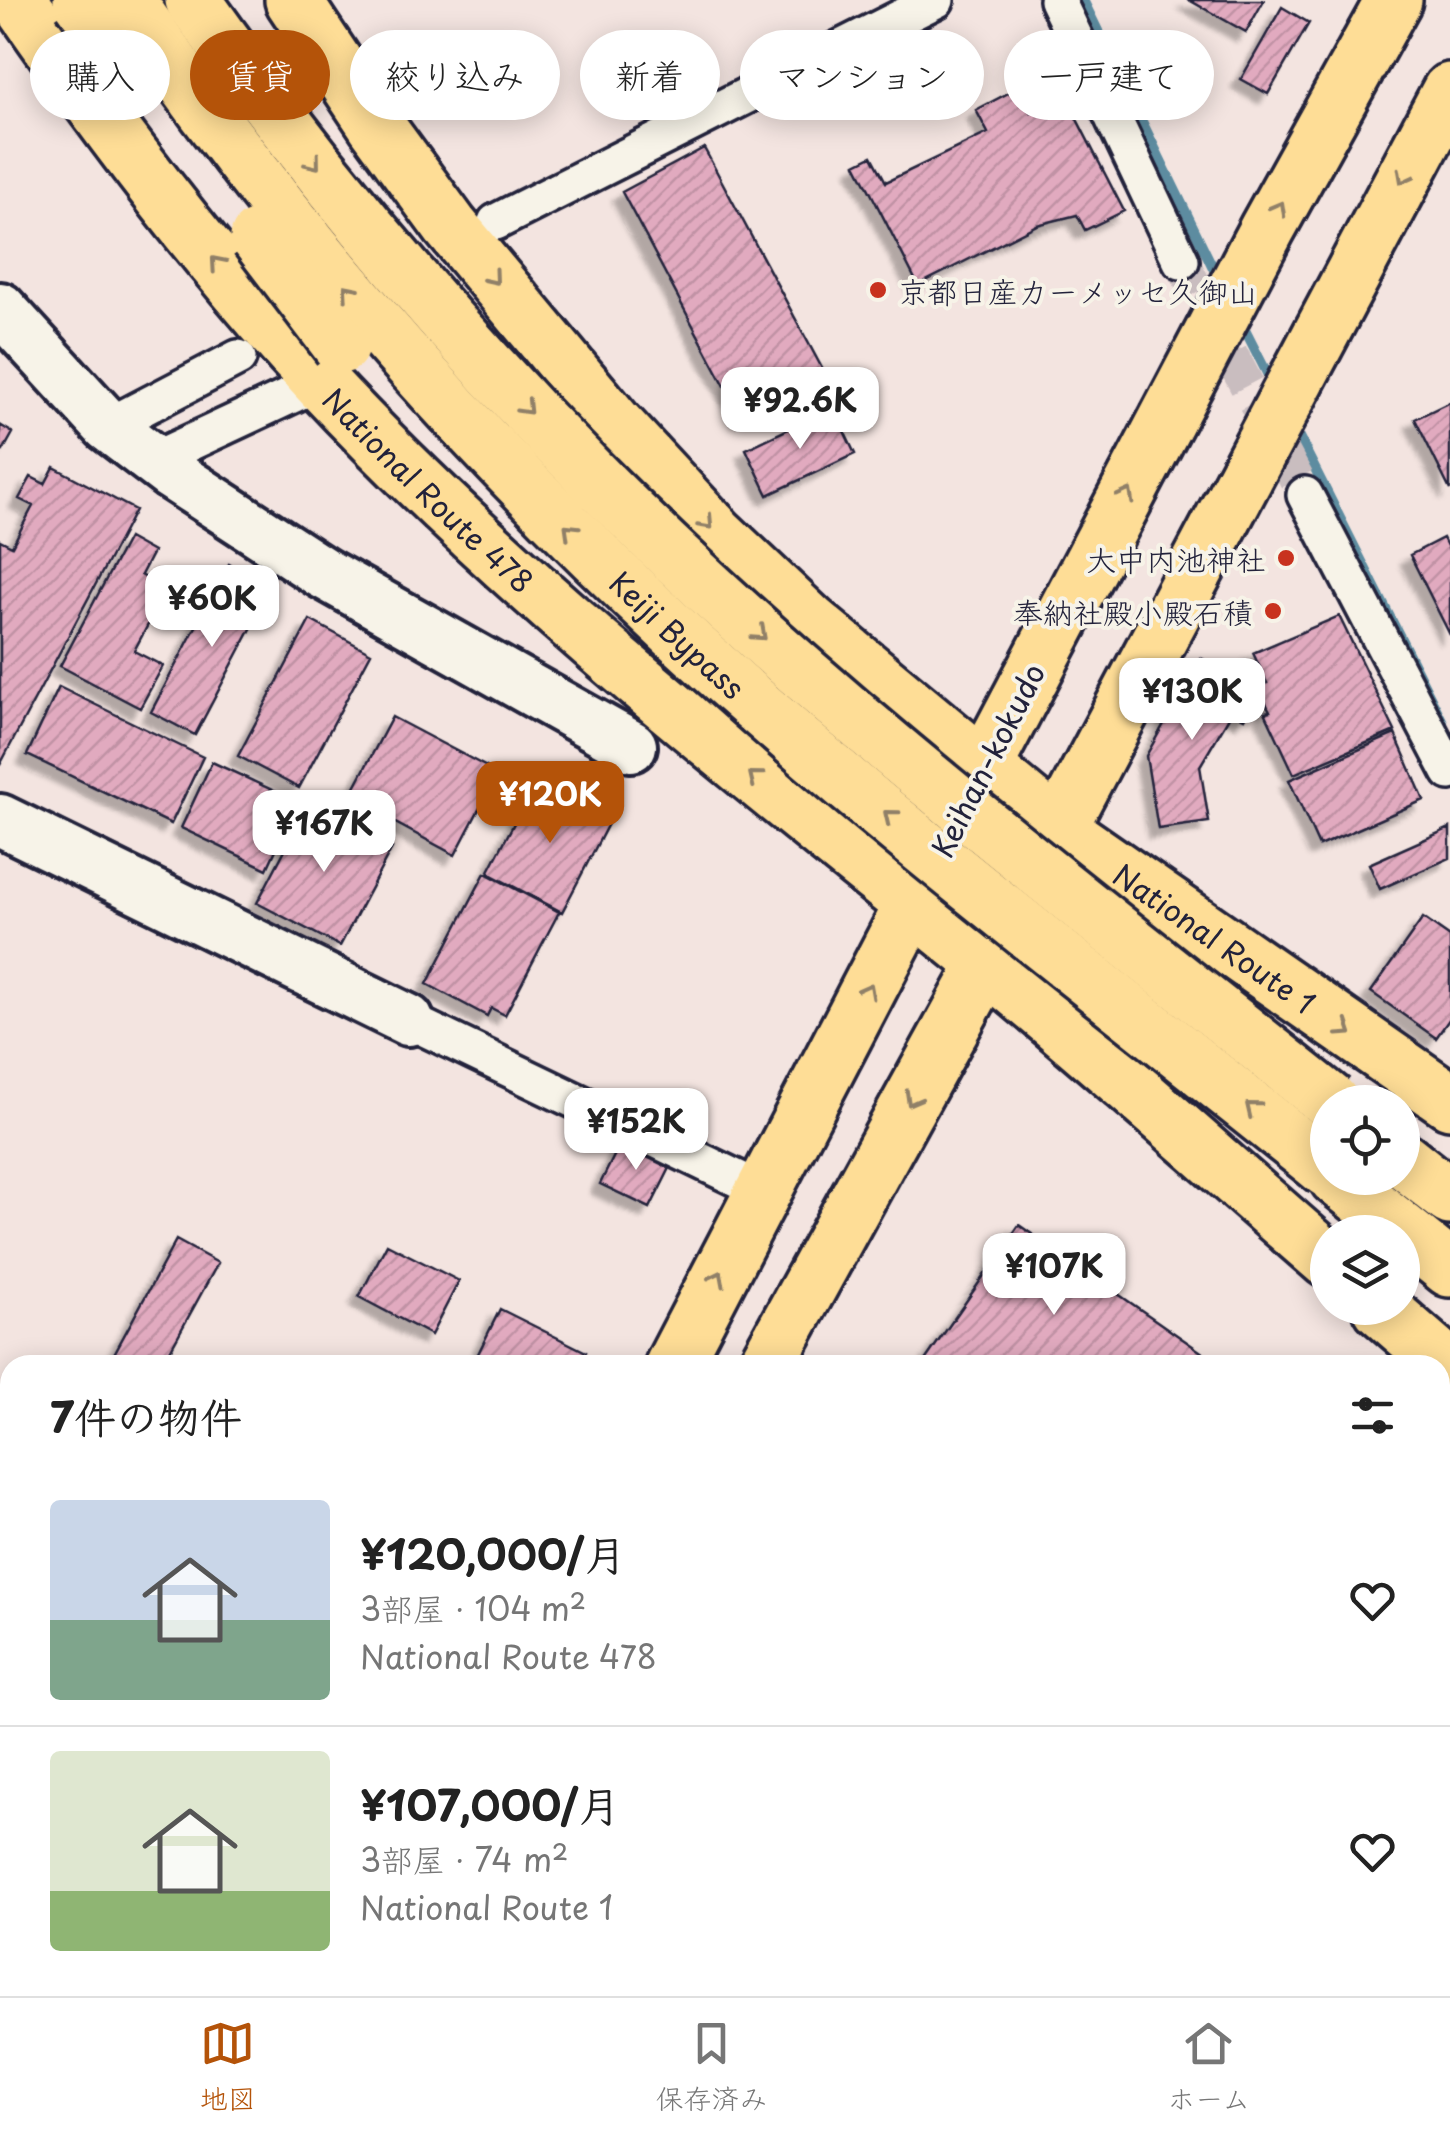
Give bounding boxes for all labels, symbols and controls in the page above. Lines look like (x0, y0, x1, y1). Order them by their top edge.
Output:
chip: 購入 (30, 30, 170, 120)
chip: 賃貸 (190, 30, 330, 120)
chip: 絞り込み (350, 30, 560, 120)
chip: 新着 (580, 30, 720, 120)
chip: マンション (740, 30, 984, 120)
chip: 一戸建て (1004, 30, 1214, 120)
one-way arrow (302, 152, 319, 170)
one-way arrow (1397, 166, 1416, 184)
one-way arrow (1266, 200, 1286, 218)
one-way arrow (211, 257, 229, 275)
one-way arrow (481, 266, 499, 284)
place label: 京都日産カーメッセ久御山 (898, 268, 1258, 313)
marker: 京都日産カーメッセ久御山 (867, 279, 889, 301)
one-way arrow (343, 284, 361, 303)
pin: ¥92.6K (719, 367, 881, 452)
text: ¥92.6K (743, 375, 857, 423)
street label: National Route 478 (313, 377, 545, 602)
one-way arrow (514, 397, 532, 415)
one-way arrow (1114, 487, 1134, 505)
one-way arrow (695, 511, 713, 529)
one-way arrow (563, 523, 581, 541)
place label: 大中内池神社 (1086, 536, 1266, 581)
marker: 大中内池神社 (1275, 547, 1297, 569)
street label: Keiji Bypass (600, 560, 756, 708)
pin: ¥60K (153, 565, 271, 650)
text: ¥60K (167, 573, 257, 621)
place label: 奉納社殿小殿石積 (1013, 589, 1253, 634)
marker: 奉納社殿小殿石積 (1262, 600, 1284, 622)
one-way arrow (748, 622, 767, 640)
street label: Keihan-kokudo (919, 655, 1055, 865)
pin: ¥130K (1122, 658, 1262, 743)
text: ¥130K (1141, 666, 1243, 714)
pin: ¥120K (480, 761, 620, 846)
text: ¥120K (498, 769, 602, 817)
one-way arrow (749, 771, 767, 789)
pin: ¥167K (254, 790, 394, 875)
text: ¥167K (275, 798, 373, 846)
one-way arrow (883, 810, 901, 828)
street label: National Route 1 (1105, 851, 1325, 1024)
one-way arrow (856, 983, 875, 1001)
one-way arrow (1336, 1017, 1354, 1036)
map controls (1310, 1085, 1420, 1325)
button: locate (1310, 1085, 1420, 1195)
pin: ¥152K (566, 1088, 706, 1173)
one-way arrow (905, 1089, 925, 1107)
text: ¥152K (586, 1096, 686, 1144)
one-way arrow (1245, 1102, 1263, 1120)
button: layers (1310, 1215, 1420, 1325)
pin: ¥107K (984, 1233, 1124, 1318)
text: ¥107K (1005, 1241, 1103, 1289)
one-way arrow (706, 1271, 725, 1289)
text: 7件の物件 (50, 1384, 242, 1447)
icon: filters (1345, 1388, 1400, 1443)
text: ¥120,000/月 (360, 1521, 626, 1584)
icon: home (130, 1540, 250, 1660)
icon: heart (1345, 1573, 1400, 1628)
text: 3部屋 · 104 m² (360, 1584, 586, 1632)
text: National Route 478 (360, 1632, 657, 1680)
text: ¥107,000/月 (360, 1772, 620, 1835)
icon: home (130, 1791, 250, 1911)
icon: heart (1345, 1824, 1400, 1879)
text: 3部屋 · 74 m² (360, 1835, 568, 1883)
text: National Route 1 (360, 1883, 613, 1931)
tab: 地図 (200, 2016, 256, 2119)
tab: 保存済み (656, 2016, 768, 2119)
tab: ホーム (1167, 2016, 1250, 2119)

